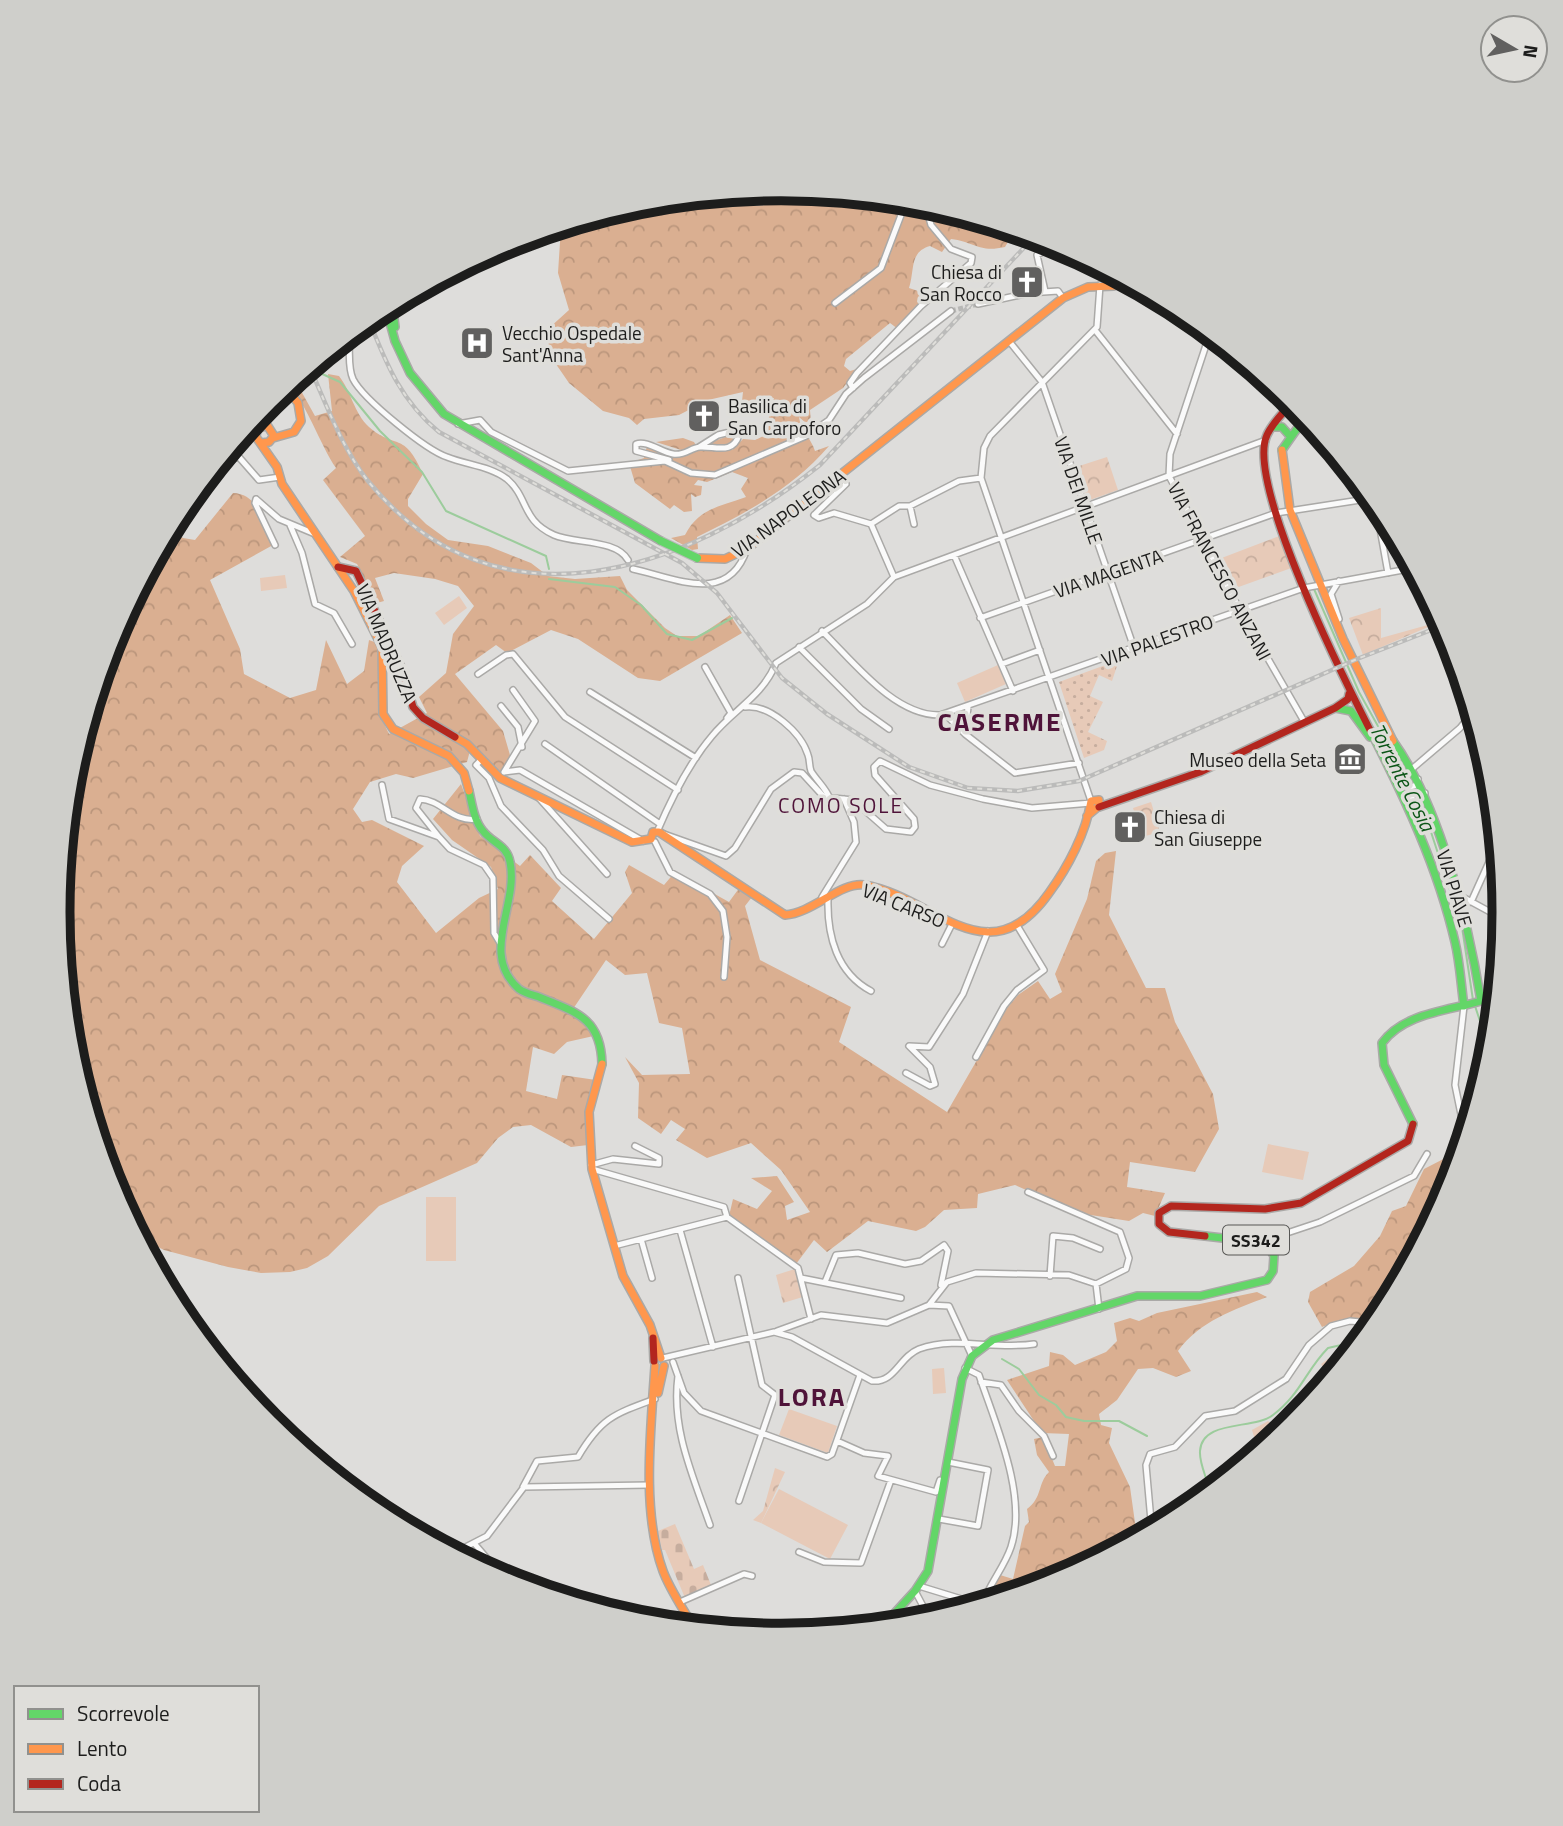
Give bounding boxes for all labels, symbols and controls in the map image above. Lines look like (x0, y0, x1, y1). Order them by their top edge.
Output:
north arrow (1479, 14, 1549, 84)
text: N (1516, 43, 1547, 61)
place label: Chiesa di San Rocco (920, 257, 1002, 308)
church icon: Chiesa di San Rocco (1008, 263, 1046, 301)
place label: Vecchio Ospedale Sant'Anna (502, 318, 642, 369)
hospital icon: Vecchio Ospedale Sant'Anna (458, 324, 496, 362)
place label: Basilica di San Carpoforo (728, 391, 841, 442)
church icon: Basilica di San Carpoforo (685, 397, 723, 435)
street label: VIA DEI MILLE (1047, 432, 1111, 548)
street label: VIA NAPOLEONA (725, 461, 851, 565)
street label: VIA FRANCESCO ANZANI (1161, 477, 1279, 665)
street label: VIA MAGENTA (1049, 541, 1167, 605)
street label: VIA MADRUZZA (349, 579, 425, 707)
street label: VIA PALESTRO (1097, 606, 1217, 674)
district label: CASERME (938, 702, 1062, 741)
water label: Torrente Cosia (1362, 718, 1445, 838)
museum icon: Museo della Seta (1331, 740, 1369, 778)
place label: Museo della Seta (1189, 745, 1326, 774)
district label: COMO SOLE (778, 789, 904, 821)
place label: Chiesa di San Giuseppe (1154, 802, 1262, 853)
church icon: Chiesa di San Giuseppe (1111, 808, 1149, 846)
street label: VIA PIAVE (1430, 846, 1480, 930)
street label: VIA CARSO (858, 875, 950, 935)
road number: SS342 (1223, 1226, 1289, 1254)
district label: LORA (778, 1377, 846, 1416)
legend (14, 1686, 259, 1812)
text: Scorrevole (77, 1697, 170, 1729)
text: Lento (77, 1732, 127, 1764)
text: Coda (77, 1767, 121, 1799)

